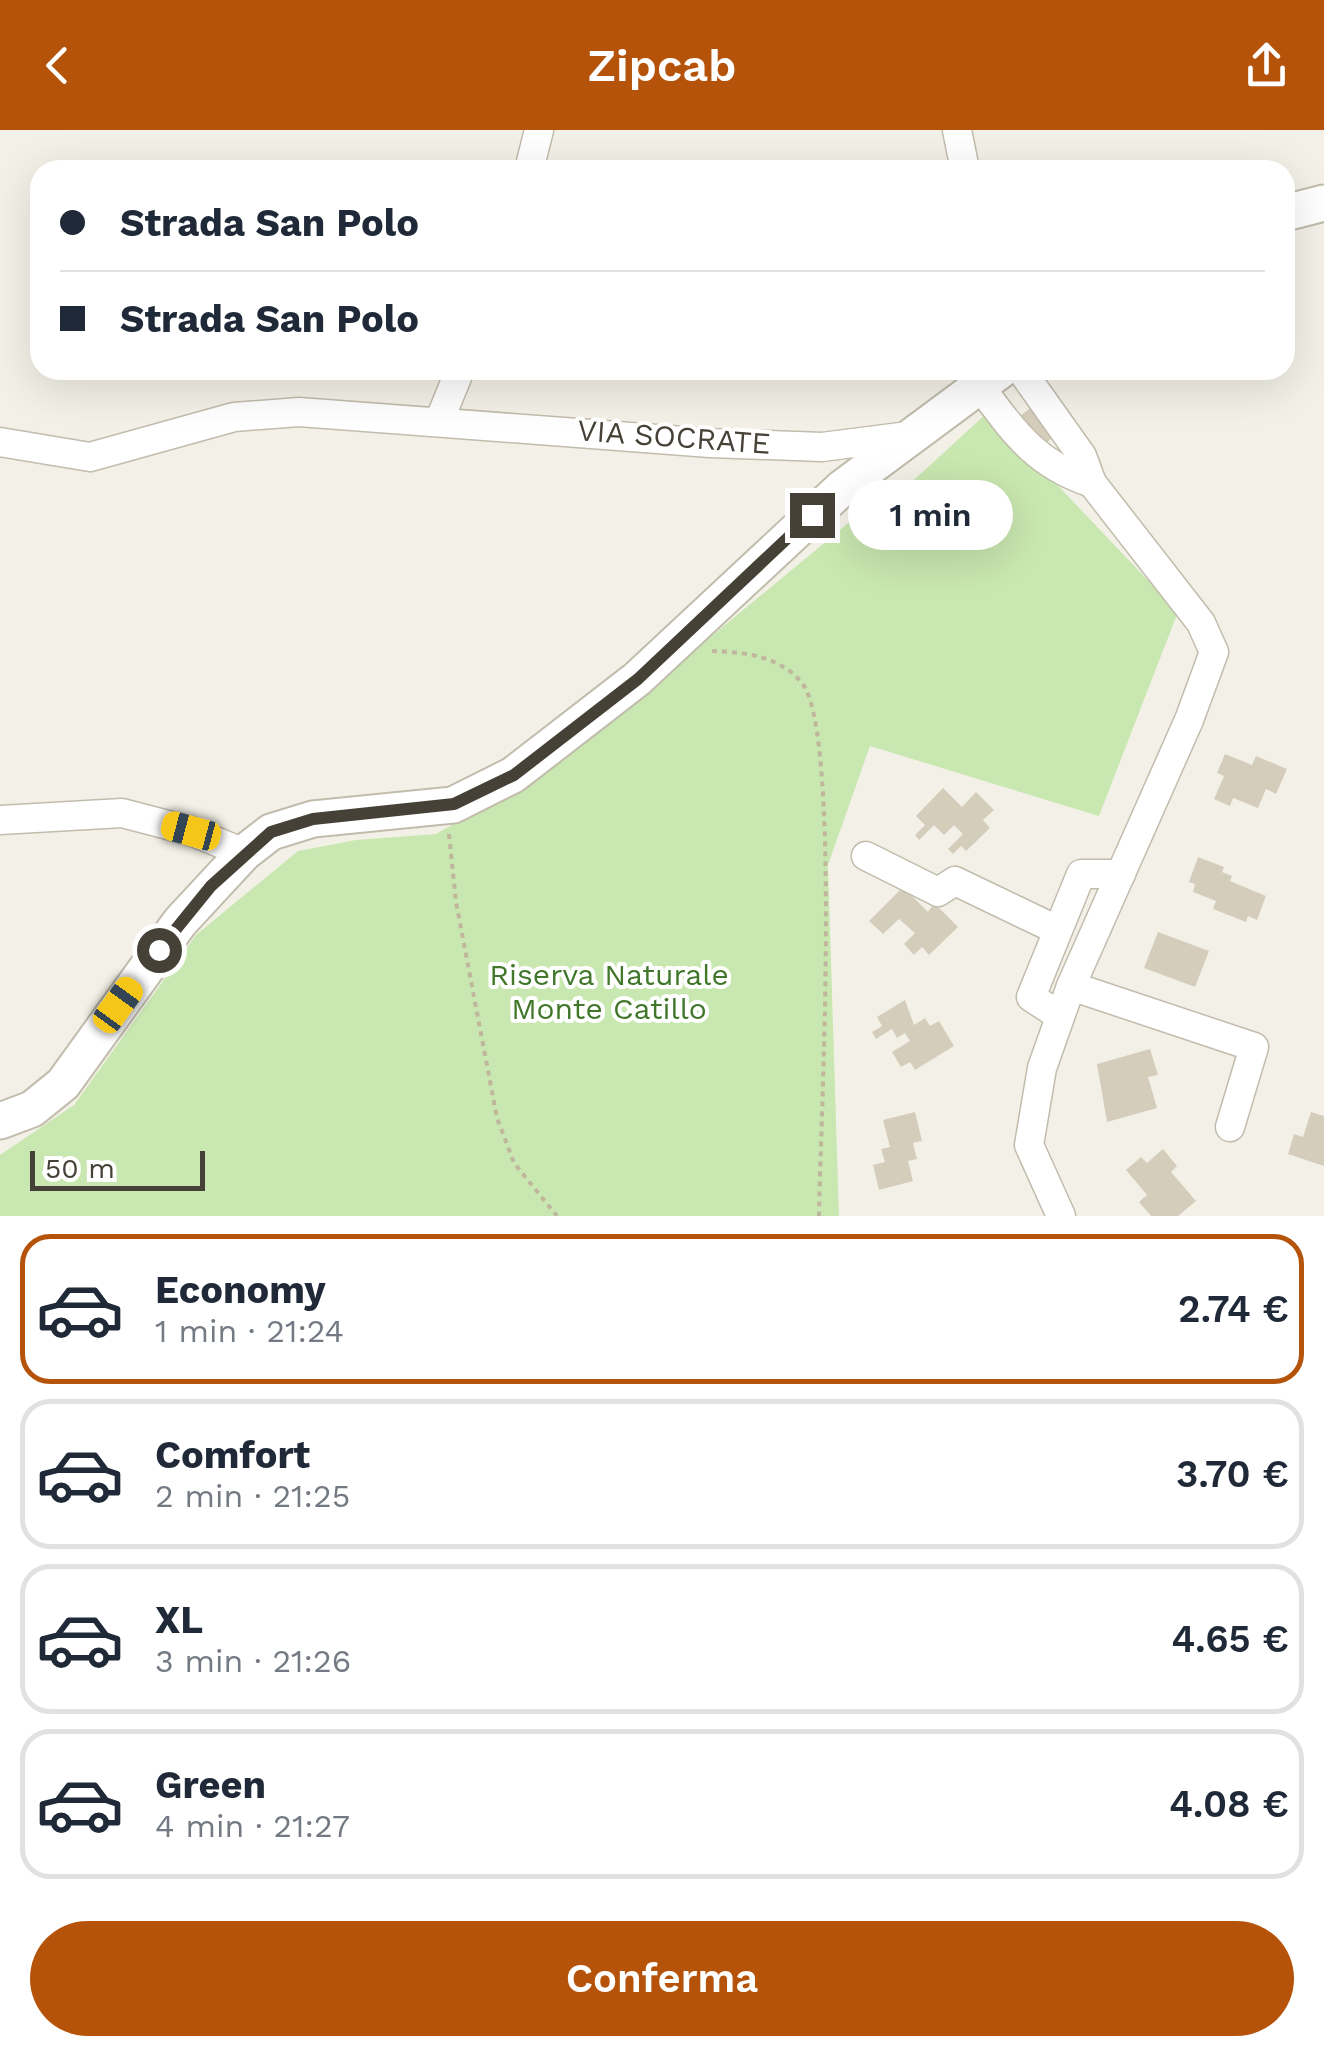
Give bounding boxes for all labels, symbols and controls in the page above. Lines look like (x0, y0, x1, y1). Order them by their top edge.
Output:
icon: back (30, 38, 85, 93)
icon: share (1239, 38, 1294, 93)
text: Zipcab (588, 39, 736, 92)
text: Strada San Polo (120, 201, 419, 245)
text: Strada San Polo (120, 297, 419, 341)
street label: VIA SOCRATE (576, 412, 772, 461)
callout: 1 min (847, 480, 1012, 550)
route end (790, 493, 835, 538)
text: 1 min (889, 496, 972, 534)
car (158, 809, 224, 853)
route start (137, 928, 182, 973)
park label: Riserva Naturale Monte Catillo (489, 957, 729, 1026)
car (88, 972, 148, 1038)
scale bar (30, 1146, 205, 1190)
text: 50 m (45, 1152, 115, 1185)
icon: car (35, 1264, 125, 1354)
text: Economy (155, 1268, 326, 1312)
text: 2.74 € (1178, 1287, 1289, 1331)
text: 1 min · 21:24 (155, 1312, 344, 1350)
icon: car (35, 1429, 125, 1519)
text: Comfort (155, 1433, 310, 1477)
text: 3.70 € (1176, 1452, 1289, 1496)
text: 2 min · 21:25 (155, 1477, 350, 1515)
icon: car (35, 1594, 125, 1684)
text: XL (155, 1598, 203, 1642)
text: 4.65 € (1171, 1617, 1289, 1661)
text: 3 min · 21:26 (155, 1642, 351, 1680)
icon: car (35, 1759, 125, 1849)
text: Green (155, 1763, 266, 1807)
text: 4.08 € (1169, 1782, 1289, 1826)
text: 4 min · 21:27 (155, 1807, 350, 1845)
button: Conferma (30, 1921, 1294, 2036)

